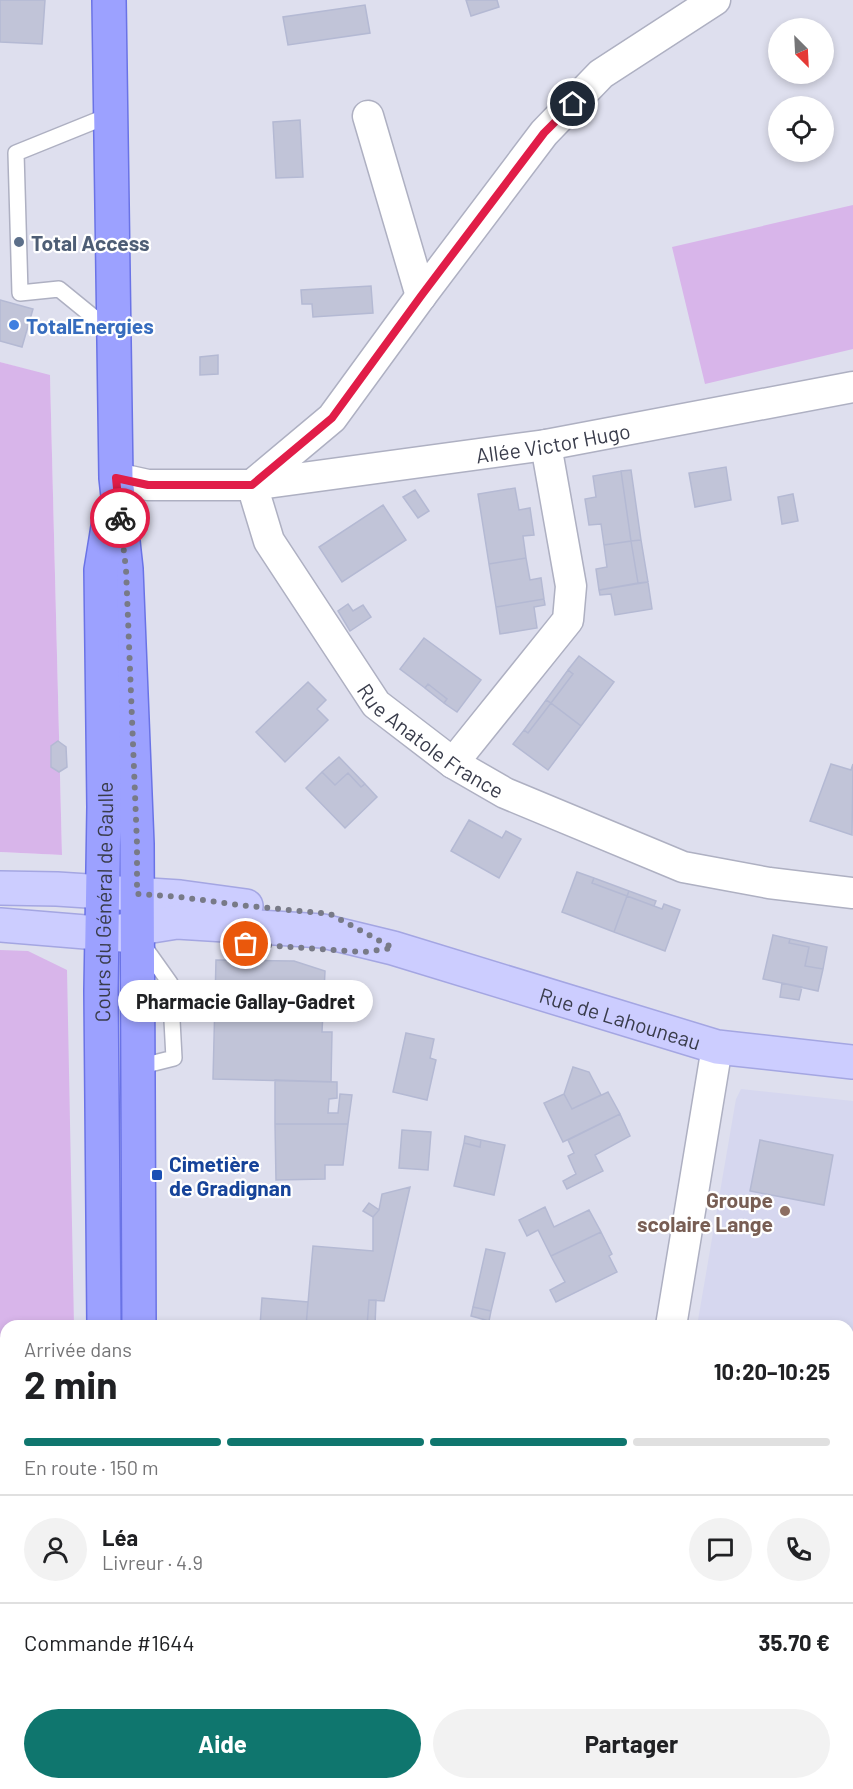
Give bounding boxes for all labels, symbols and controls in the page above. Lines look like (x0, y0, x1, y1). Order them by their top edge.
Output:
north arrow (768, 18, 834, 84)
map controls (768, 18, 834, 162)
pin (547, 78, 598, 129)
icon: home (556, 87, 589, 120)
button: locate (768, 96, 834, 162)
place label: Total Access (31, 230, 150, 255)
marker: Total Access (12, 235, 26, 249)
place label: TotalEnergies (26, 313, 154, 338)
marker: TotalEnergies (7, 318, 21, 332)
street label: Allée Victor Hugo (474, 417, 632, 467)
courier (90, 488, 150, 548)
icon: bike (104, 502, 137, 535)
street label: Rue Anatole France (353, 678, 509, 802)
street label: Cours du Général de Gaulle (88, 782, 117, 1022)
pin (220, 918, 271, 969)
icon: bag (229, 927, 262, 960)
callout: Pharmacie Gallay-Gadret (118, 980, 374, 1022)
street label: Rue de Lahouneau (537, 981, 704, 1054)
text: Pharmacie Gallay-Gadret (136, 989, 355, 1013)
place label: Cimetière de Gradignan (169, 1151, 291, 1200)
marker: Cimetière de Gradignan (150, 1168, 164, 1182)
place label: Groupe scolaire Lange (637, 1187, 773, 1236)
marker: Groupe scolaire Lange (778, 1204, 792, 1218)
text: Arrivée dans (24, 1337, 132, 1361)
text: 10:20–10:25 (714, 1358, 830, 1384)
text: 2 min (24, 1360, 117, 1407)
text: En route · 150 m (24, 1455, 159, 1479)
button: person (24, 1518, 87, 1581)
button: chat (689, 1518, 752, 1581)
button: phone (767, 1518, 830, 1581)
text: Léa (102, 1524, 138, 1550)
text: Livreur · 4.9 (102, 1550, 203, 1574)
text: Commande #1644 (24, 1629, 195, 1655)
text: 35.70 € (759, 1629, 830, 1655)
button: Aide (24, 1709, 421, 1778)
button: Partager (433, 1709, 830, 1778)

